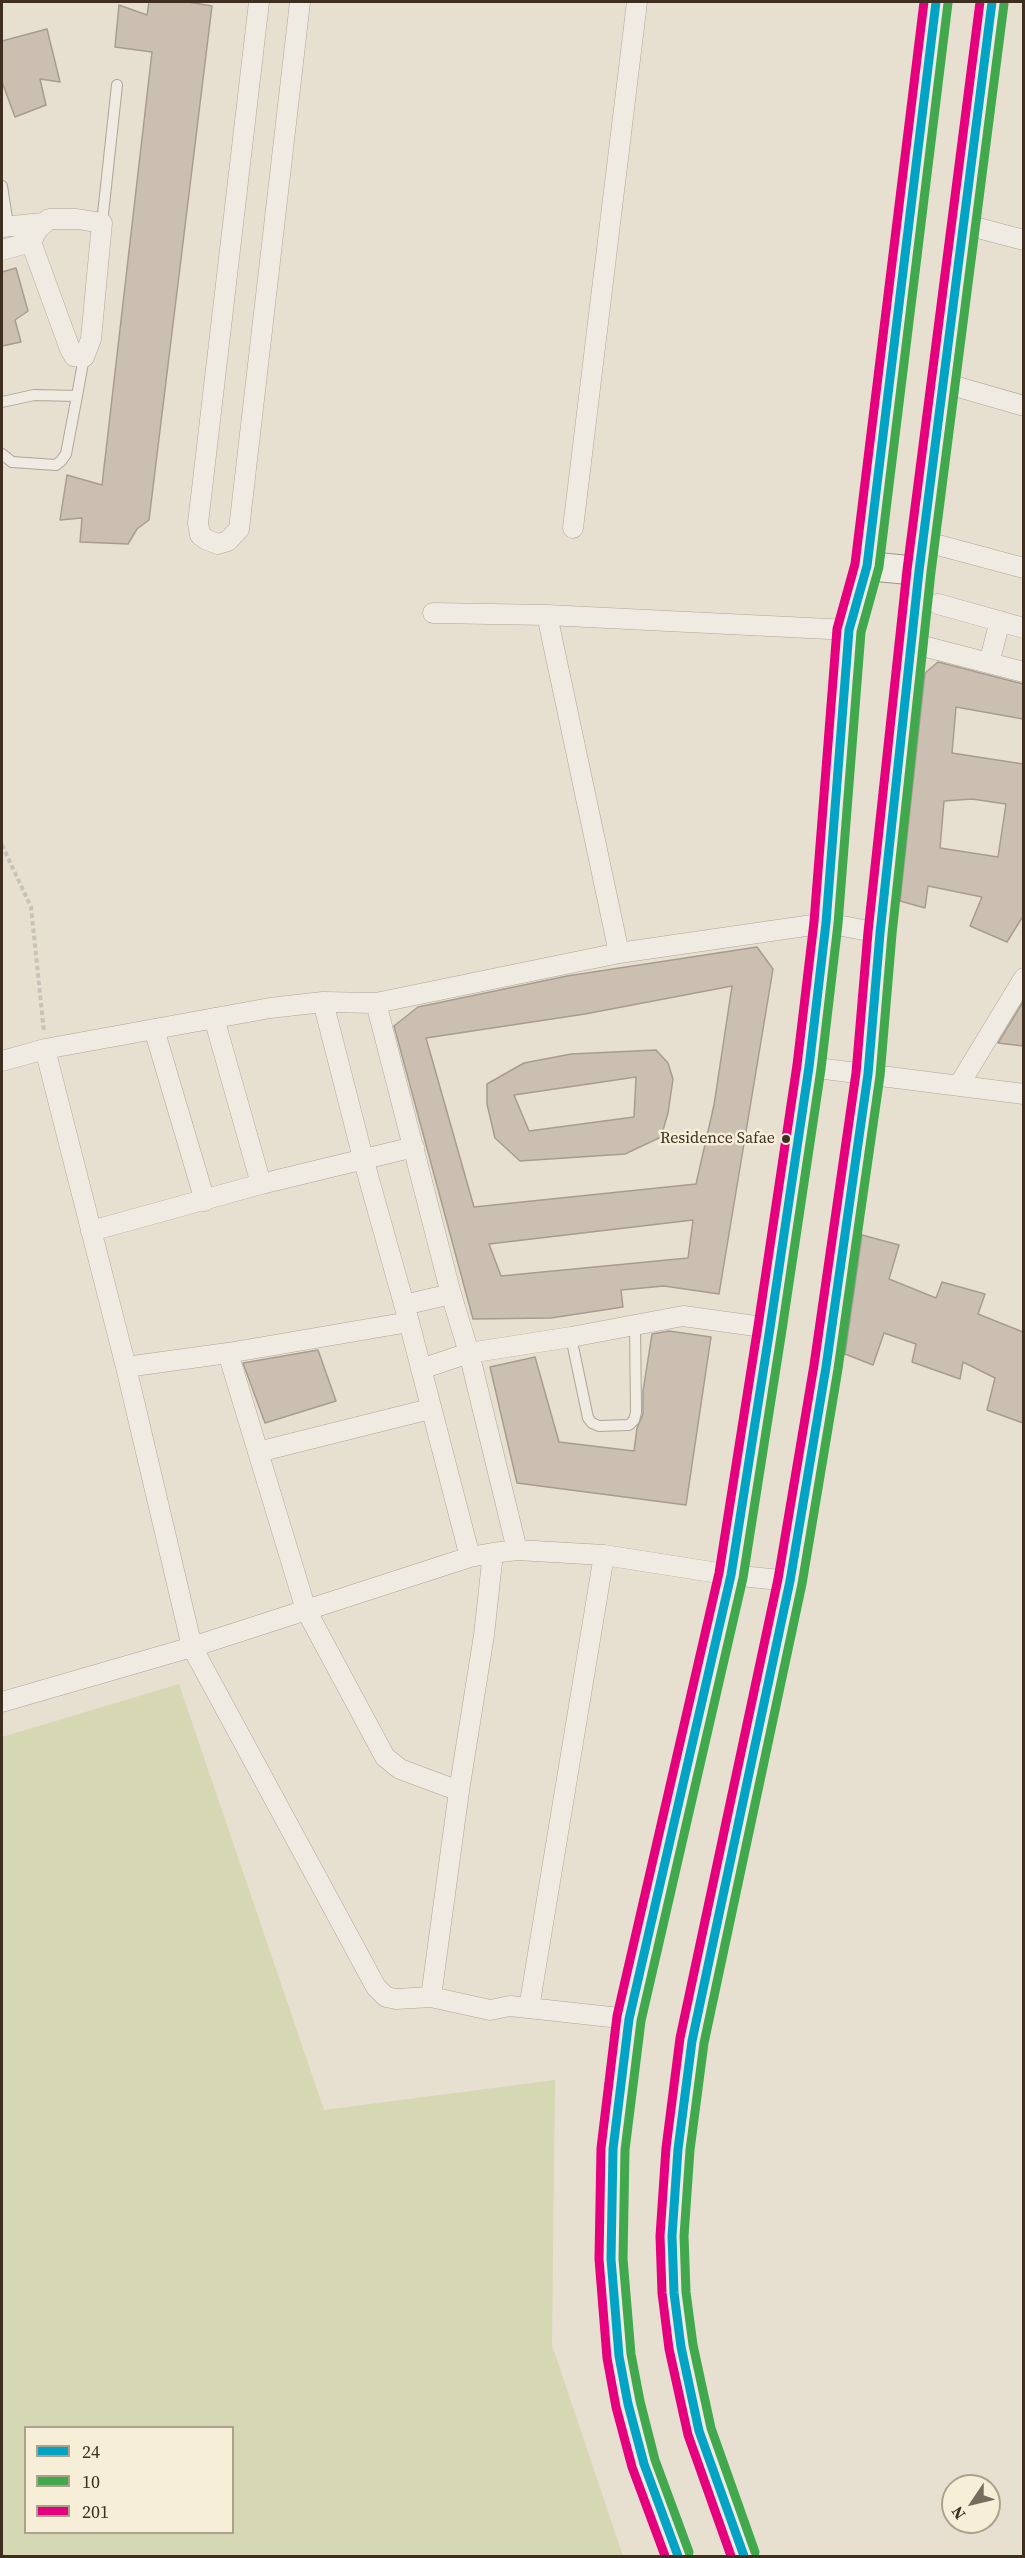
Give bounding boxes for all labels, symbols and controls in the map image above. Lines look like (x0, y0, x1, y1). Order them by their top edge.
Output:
place label: Residence Safae (660, 1129, 775, 1149)
marker: Residence Safae (780, 1133, 792, 1145)
legend (24, 2426, 234, 2534)
text: 24 (82, 2439, 100, 2464)
text: 10 (82, 2469, 100, 2494)
north arrow (941, 2474, 1001, 2534)
text: 201 (82, 2499, 109, 2524)
text: N (946, 2502, 970, 2524)

